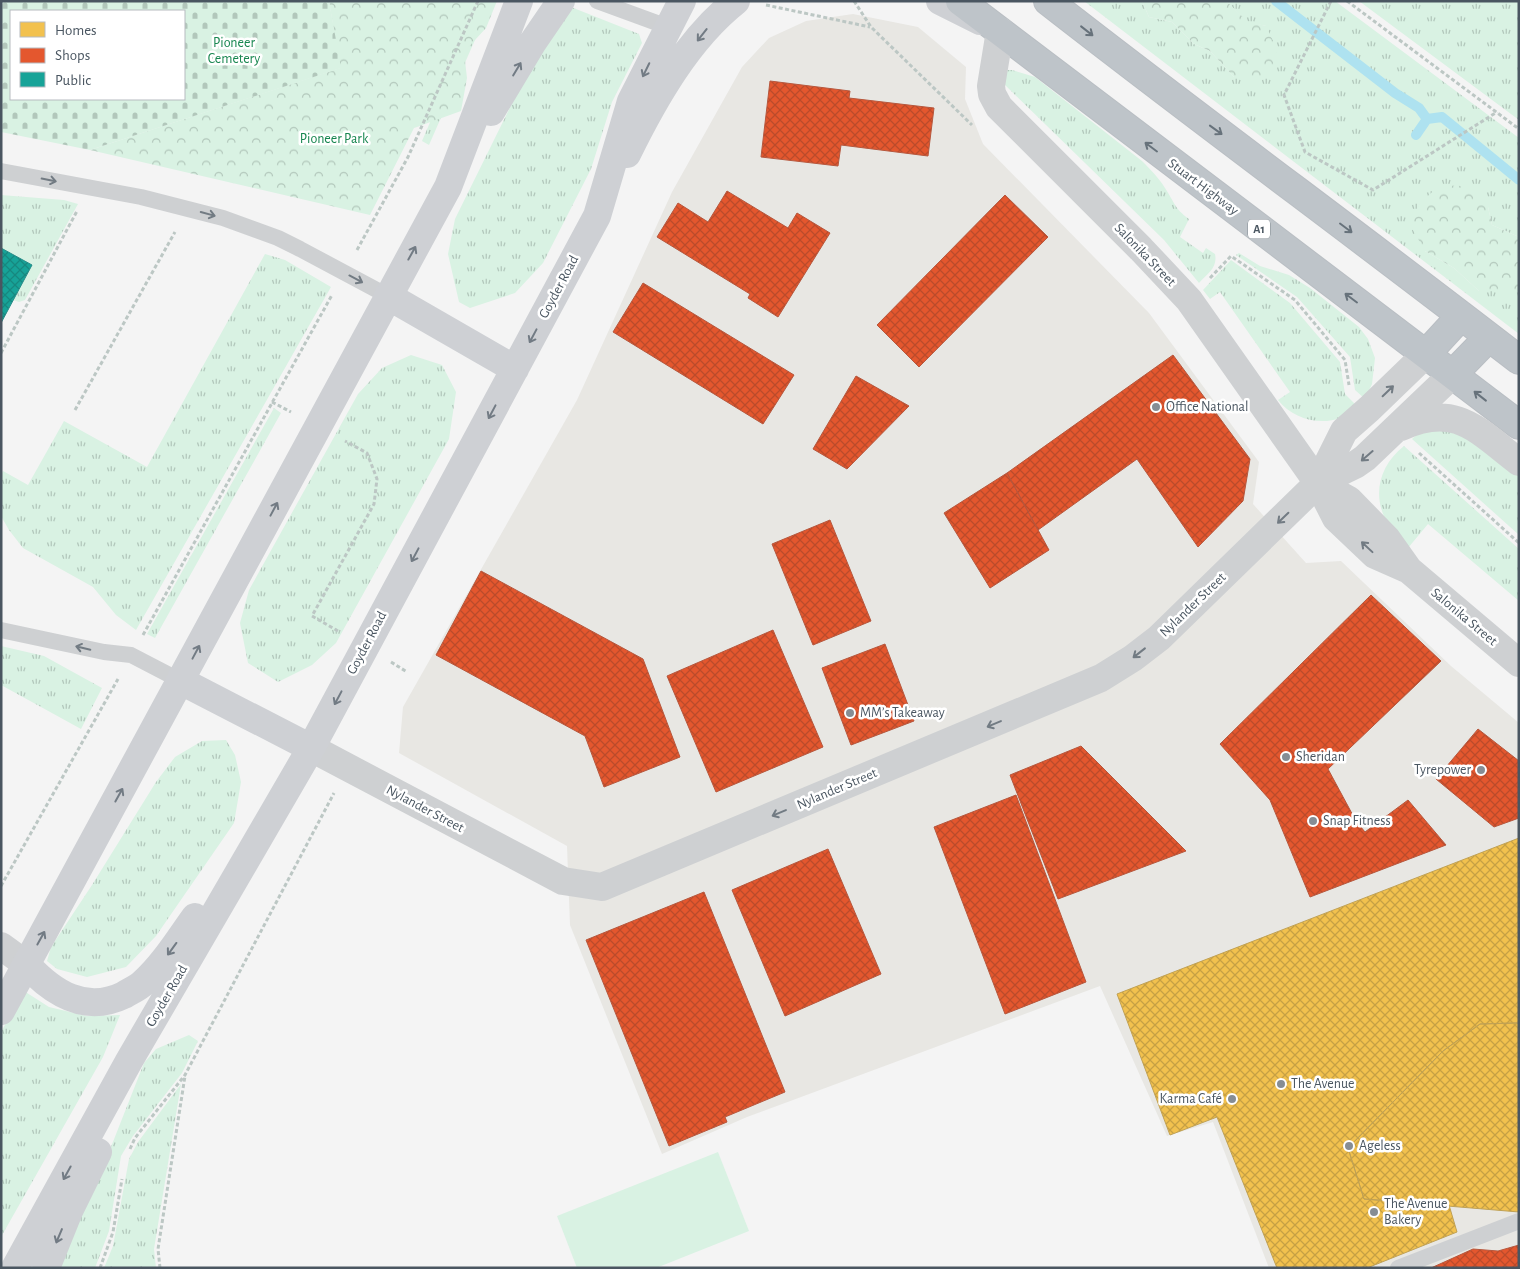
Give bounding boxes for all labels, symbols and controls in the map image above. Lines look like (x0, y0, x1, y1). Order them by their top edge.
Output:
legend (10, 10, 185, 100)
text: Homes (55, 23, 97, 38)
one-way arrow (1080, 26, 1093, 37)
one-way arrow (696, 28, 707, 41)
park label: Pioneer Cemetery (208, 36, 260, 66)
text: Shops (55, 48, 90, 63)
one-way arrow (511, 62, 522, 76)
one-way arrow (641, 62, 650, 77)
text: Public (55, 73, 91, 88)
one-way arrow (1209, 125, 1223, 135)
park label: Pioneer Park (300, 132, 369, 146)
one-way arrow (1144, 142, 1158, 152)
street label: Stuart Highway (1165, 156, 1241, 218)
one-way arrow (41, 176, 57, 185)
one-way arrow (200, 209, 216, 219)
road number: A1 (1248, 220, 1270, 238)
street label: Salonika Street (1112, 221, 1179, 290)
one-way arrow (1339, 222, 1352, 233)
one-way arrow (407, 246, 417, 261)
street label: Goyder Road (537, 253, 581, 321)
one-way arrow (349, 274, 364, 284)
one-way arrow (1345, 292, 1358, 303)
one-way arrow (527, 328, 537, 343)
one-way arrow (1382, 385, 1395, 397)
one-way arrow (1474, 390, 1487, 401)
place label: Office National (1166, 400, 1249, 414)
marker: Office National (1150, 401, 1162, 413)
one-way arrow (486, 404, 496, 419)
one-way arrow (1360, 450, 1373, 462)
one-way arrow (269, 502, 279, 517)
one-way arrow (1277, 511, 1289, 523)
one-way arrow (1361, 541, 1373, 553)
one-way arrow (409, 547, 419, 562)
street label: Nylander Street (1157, 570, 1229, 640)
street label: Salonika Street (1428, 585, 1500, 649)
street label: Goyder Road (345, 609, 389, 677)
one-way arrow (76, 643, 92, 652)
one-way arrow (192, 645, 202, 660)
one-way arrow (1133, 648, 1146, 659)
one-way arrow (333, 690, 342, 705)
place label: MM’s Takeaway (860, 706, 945, 720)
marker: MM’s Takeaway (844, 707, 856, 719)
one-way arrow (987, 720, 1002, 729)
place label: Sheridan (1296, 750, 1345, 764)
marker: Sheridan (1280, 751, 1292, 763)
place label: Tyrepower (1414, 763, 1471, 777)
marker: Tyrepower (1475, 764, 1487, 776)
street label: Nylander Street (795, 766, 880, 812)
street label: Nylander Street (384, 783, 467, 836)
one-way arrow (114, 787, 124, 802)
one-way arrow (772, 809, 787, 818)
place label: Snap Fitness (1323, 814, 1391, 828)
marker: Snap Fitness (1307, 815, 1319, 827)
one-way arrow (37, 931, 47, 945)
one-way arrow (167, 942, 177, 956)
street label: Goyder Road (144, 963, 190, 1029)
place label: The Avenue (1291, 1077, 1355, 1091)
marker: The Avenue (1275, 1078, 1287, 1090)
place label: Karma Café (1160, 1092, 1222, 1106)
marker: Karma Café (1226, 1093, 1238, 1105)
place label: Ageless (1359, 1139, 1401, 1153)
marker: Ageless (1343, 1140, 1355, 1152)
one-way arrow (62, 1165, 72, 1180)
place label: The Avenue Bakery (1384, 1197, 1448, 1227)
marker: The Avenue Bakery (1368, 1206, 1380, 1218)
one-way arrow (53, 1228, 63, 1243)

